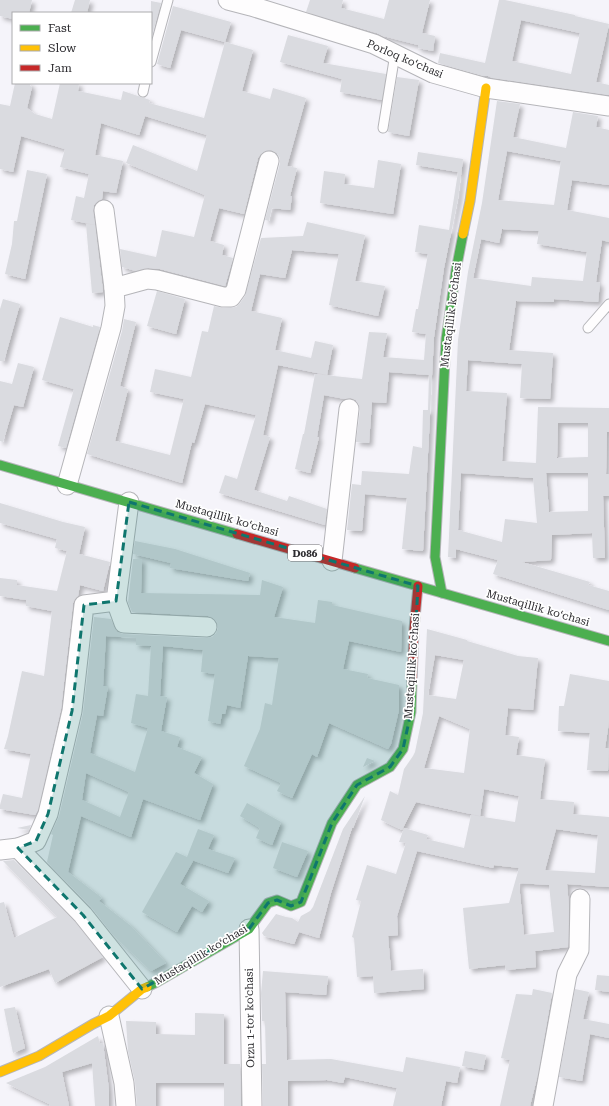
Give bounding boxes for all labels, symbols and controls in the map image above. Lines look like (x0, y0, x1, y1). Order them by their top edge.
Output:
legend (12, 12, 152, 84)
text: Fast (48, 21, 72, 35)
street label: Porloq koʻchasi (365, 37, 446, 81)
text: Slow (48, 41, 76, 55)
text: Jam (48, 61, 72, 75)
street label: Mustaqillik ko‘chasi (438, 261, 464, 368)
street label: Mustaqillik koʻchasi (174, 497, 281, 539)
road number: D086 (288, 545, 322, 561)
street label: Mustaqillik koʻchasi (485, 587, 592, 629)
street label: Mustaqillik ko‘chasi (402, 612, 422, 719)
street label: Mustaqillik ko‘chasi (152, 922, 250, 988)
street label: Orzu 1-tor ko'chasi (243, 967, 257, 1068)

